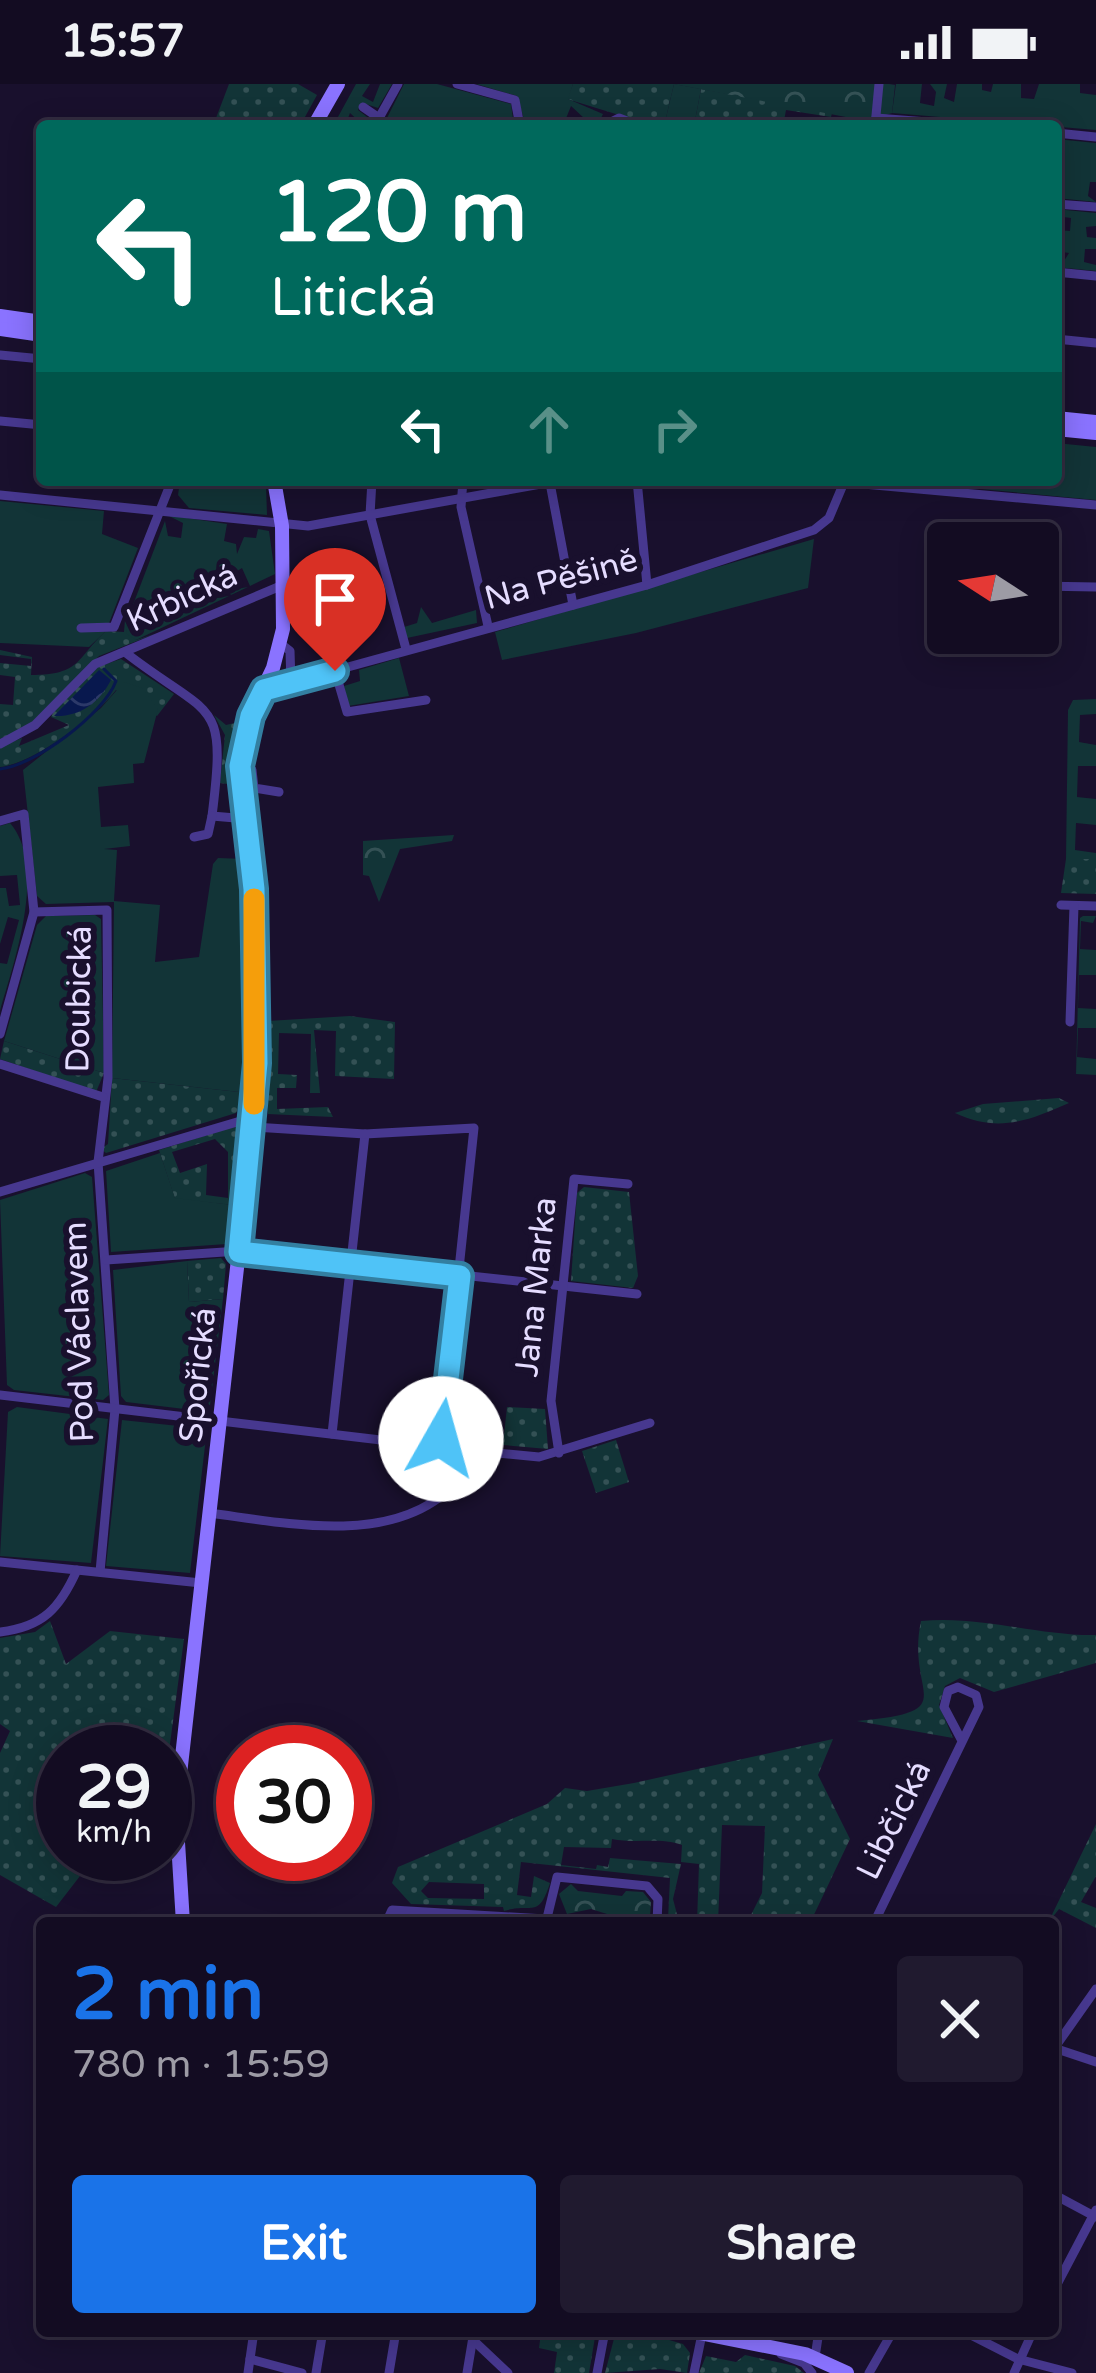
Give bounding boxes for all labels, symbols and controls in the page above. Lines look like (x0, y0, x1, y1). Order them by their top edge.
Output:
text: 15:57 (60, 15, 185, 69)
text: 120 m (270, 163, 527, 264)
icon: left (72, 168, 228, 324)
text: Litická (270, 265, 437, 330)
icon: left (390, 396, 456, 462)
icon: ahead (516, 396, 582, 462)
icon: right (642, 396, 708, 462)
north arrow (927, 522, 1059, 654)
map controls (927, 522, 1059, 654)
street label: Na Pěšině (480, 540, 642, 618)
pin (284, 548, 386, 671)
street label: Krbická (120, 555, 244, 641)
icon: arrive (302, 566, 368, 632)
street label: Doubická (58, 925, 100, 1073)
street label: Jana Marka (507, 1195, 565, 1379)
street label: Pod Václavem (56, 1221, 102, 1443)
street label: Spořická (172, 1306, 224, 1444)
position arrow (378, 1376, 504, 1502)
speed limit sign: 30 (216, 1725, 372, 1881)
text: 29 (76, 1752, 152, 1824)
street label: Libčická (848, 1754, 940, 1886)
text: km/h (76, 1814, 152, 1851)
text: 2 min (72, 1952, 264, 2039)
button: close (897, 1956, 1023, 2082)
text: 780 m · 15:59 (72, 2041, 330, 2088)
button: Exit (72, 2175, 536, 2313)
button: Share (560, 2175, 1023, 2313)

